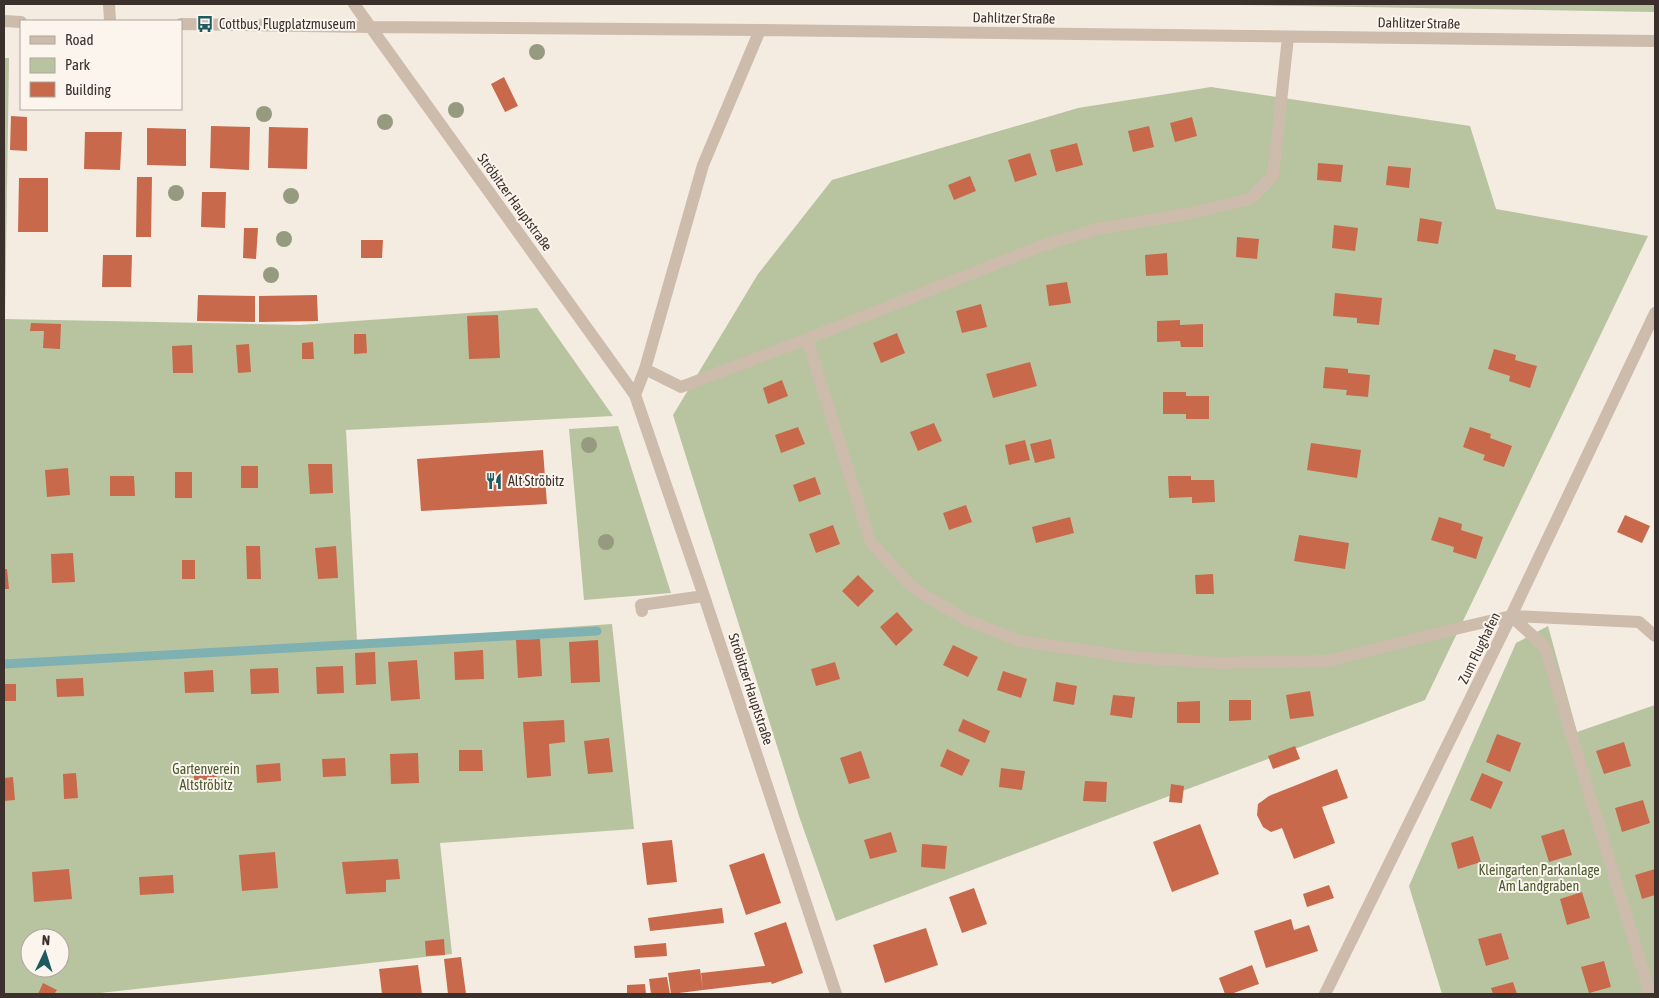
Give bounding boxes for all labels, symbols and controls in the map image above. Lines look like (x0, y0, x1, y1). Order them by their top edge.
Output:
street label: Dahlitzer Straße (973, 9, 1055, 27)
bus stop icon: Cottbus, Flugplatzmuseum (195, 14, 215, 34)
street label: Dahlitzer Straße (1378, 14, 1460, 32)
place label: Cottbus, Flugplatzmuseum (219, 16, 356, 32)
legend (20, 20, 182, 110)
text: Road (65, 31, 94, 48)
text: Park (65, 56, 90, 73)
text: Building (65, 81, 111, 98)
street label: Ströbitzer Hauptstraße (474, 150, 556, 254)
restaurant icon: Alt Ströbitz (484, 471, 504, 491)
place label: Alt Ströbitz (508, 473, 564, 489)
street label: Zum Flughafen (1455, 610, 1503, 686)
street label: Ströbitzer Hauptstraße (725, 631, 777, 747)
park label: Gartenverein Altströbitz (172, 761, 240, 793)
park label: Kleingarten Parkanlage Am Landgraben (1479, 862, 1600, 894)
north arrow (20, 928, 70, 978)
text: N (41, 932, 51, 948)

